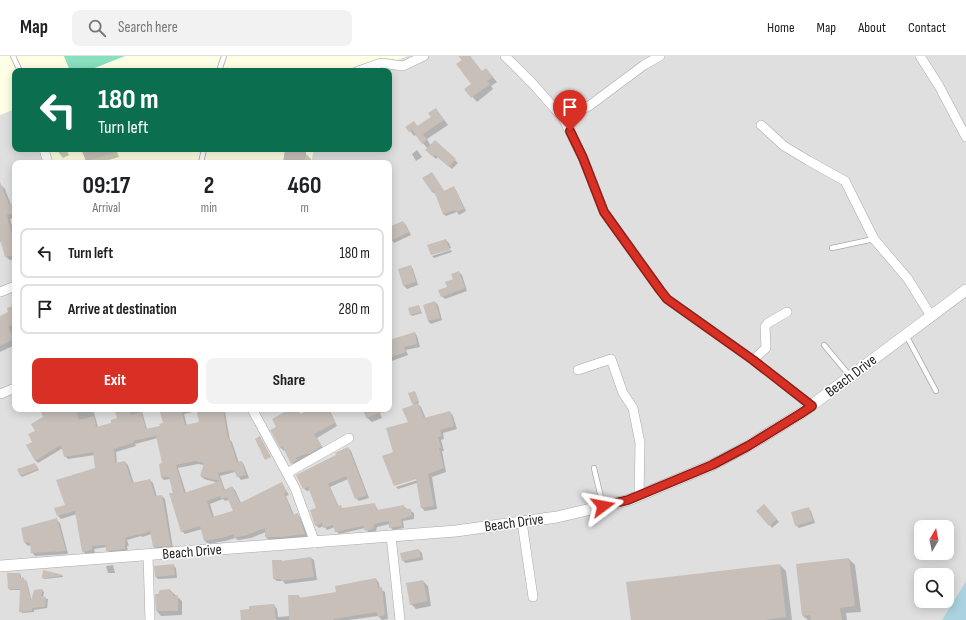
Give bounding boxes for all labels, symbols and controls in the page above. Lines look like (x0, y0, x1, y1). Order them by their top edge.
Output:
search box (72, 10, 352, 46)
text: Map (20, 16, 48, 39)
icon: search (86, 17, 108, 39)
text: Search here (118, 18, 178, 37)
text: Home (767, 19, 795, 36)
text: Map (817, 19, 836, 36)
text: About (858, 19, 886, 36)
text: Contact (908, 19, 946, 36)
text: 180 m (98, 83, 158, 116)
icon: left (32, 84, 84, 136)
pin (553, 90, 587, 131)
icon: arrive (559, 96, 581, 118)
text: Turn left (98, 117, 149, 138)
text: 09:17 (82, 171, 130, 200)
text: 2 (204, 171, 214, 200)
text: 460 (288, 171, 322, 200)
text: Arrival (92, 200, 120, 216)
text: min (201, 200, 217, 216)
text: m (300, 200, 309, 216)
icon: left (34, 242, 56, 264)
text: Turn left (68, 244, 113, 263)
text: 180 m (339, 244, 370, 263)
icon: arrive (34, 298, 56, 320)
text: Arrive at destination (68, 300, 177, 319)
text: 280 m (339, 300, 370, 319)
street label: Beach Drive (822, 351, 880, 401)
button: Exit (32, 358, 198, 404)
button: Share (206, 358, 372, 404)
position arrow (582, 485, 624, 527)
street label: Beach Drive (483, 509, 545, 537)
north arrow (914, 520, 954, 560)
map controls (914, 520, 954, 608)
street label: Beach Drive (162, 540, 222, 564)
button: search (914, 568, 954, 608)

